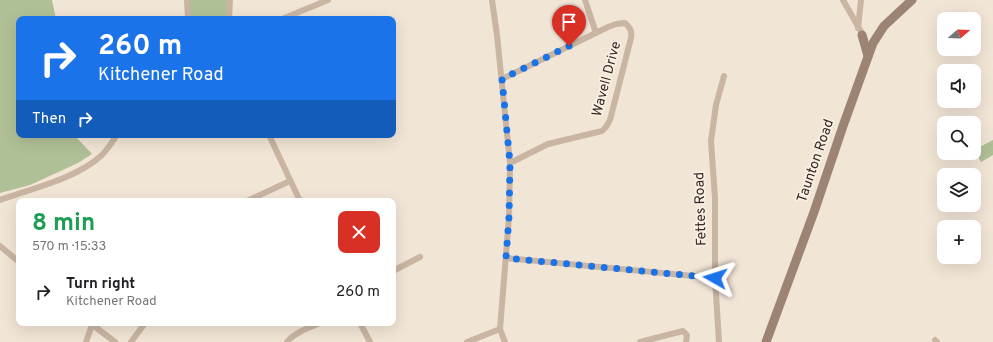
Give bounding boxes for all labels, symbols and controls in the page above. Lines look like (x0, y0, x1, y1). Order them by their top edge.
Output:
pin (552, 5, 586, 46)
icon: arrive (558, 11, 580, 33)
north arrow (937, 12, 981, 56)
map controls (937, 12, 981, 264)
text: 260 m (98, 29, 182, 65)
icon: right (32, 32, 84, 84)
street label: Wavell Drive (589, 40, 625, 118)
text: Kitchener Road (98, 64, 224, 87)
button: sound (937, 64, 981, 108)
icon: right (74, 108, 96, 130)
text: Then (32, 110, 66, 129)
button: search (937, 116, 981, 160)
street label: Taunton Road (794, 117, 838, 205)
button: layers (937, 168, 981, 212)
street label: Fettes Road (691, 172, 711, 246)
text: 8 min (32, 209, 95, 239)
button: close (338, 211, 380, 253)
button: + (937, 220, 981, 264)
text: 570 m · 15:33 (32, 239, 106, 255)
position arrow (694, 257, 736, 299)
text: Turn right (66, 275, 135, 294)
icon: right (32, 281, 54, 303)
text: 260 m (336, 283, 380, 302)
text: Kitchener Road (66, 294, 157, 310)

